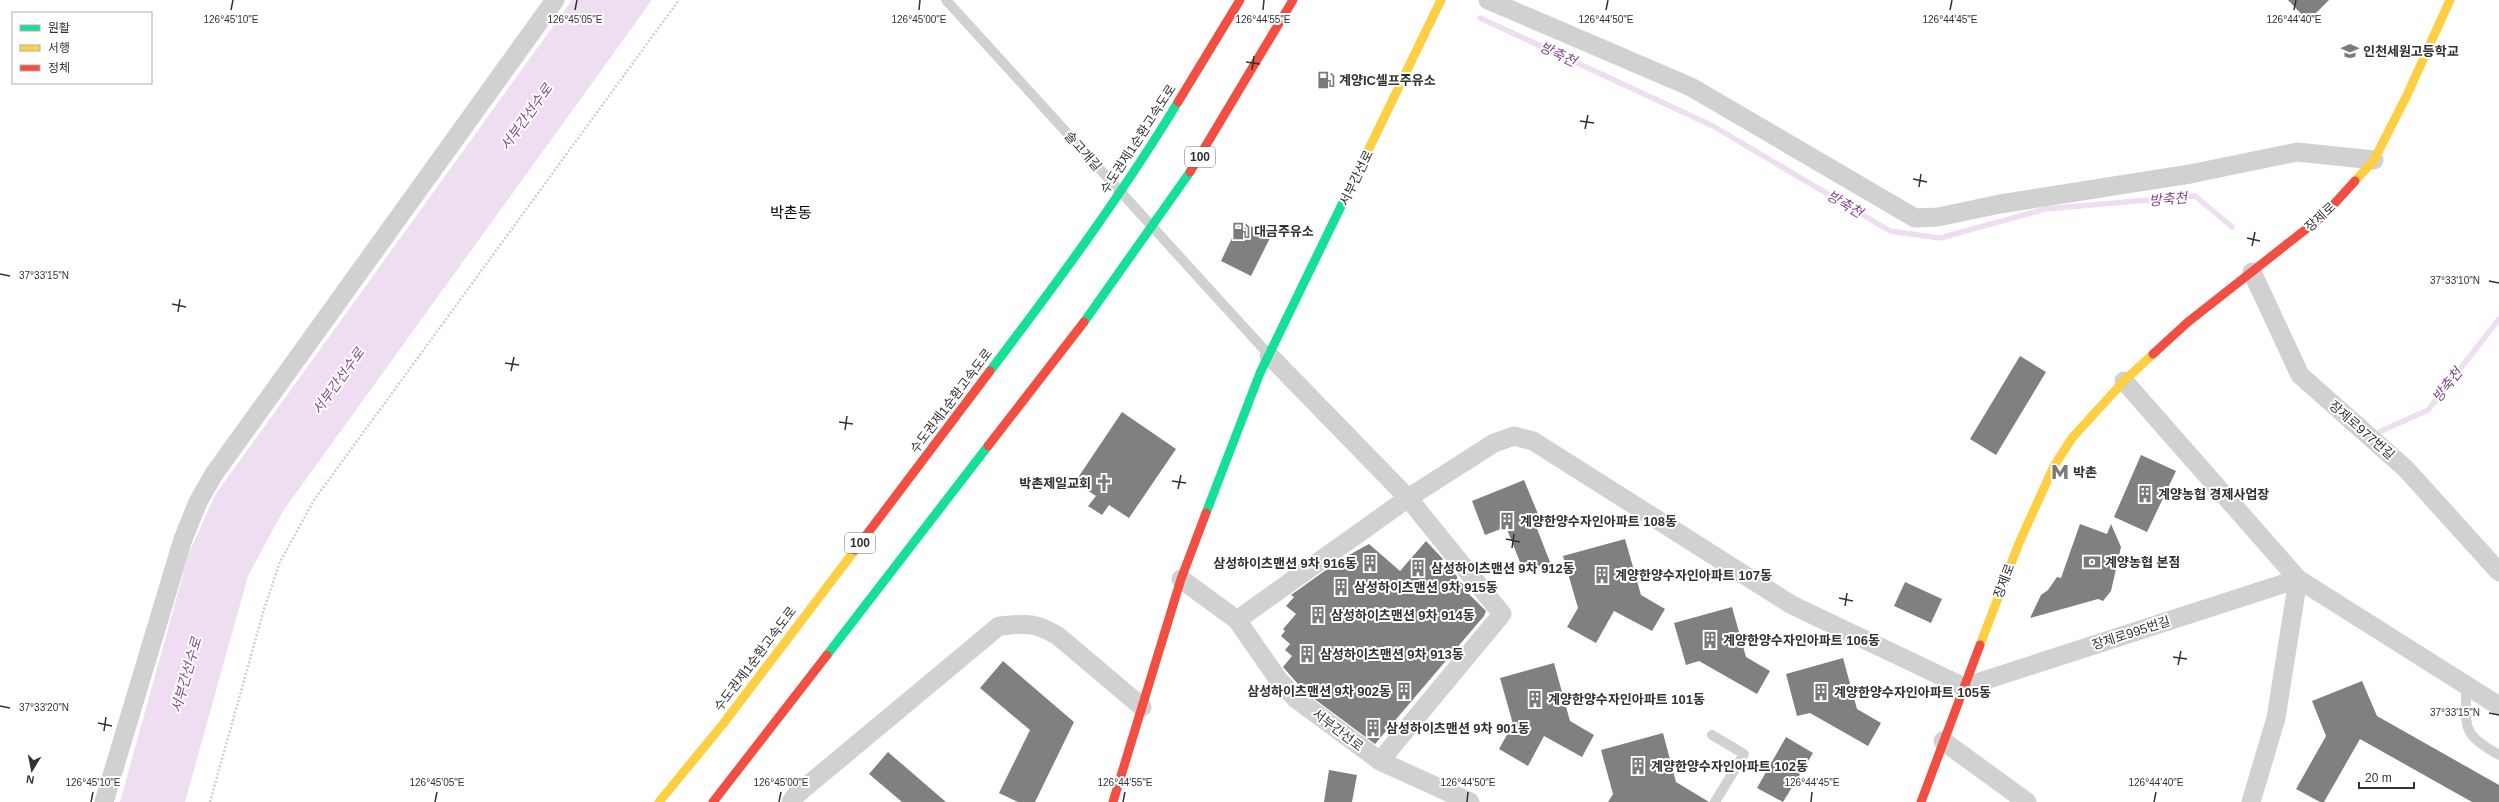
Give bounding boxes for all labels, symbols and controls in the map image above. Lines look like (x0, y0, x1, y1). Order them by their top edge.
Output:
legend (12, 12, 152, 84)
text: 126°45'10"E (203, 14, 259, 25)
text: 126°45'05"E (547, 14, 603, 25)
text: 126°45'00"E (891, 14, 947, 25)
text: 126°44'55"E (1235, 14, 1291, 25)
text: 126°44'50"E (1578, 14, 1634, 25)
text: 126°44'45"E (1922, 14, 1978, 25)
text: 126°44'40"E (2266, 14, 2322, 25)
text: 원활 (48, 21, 70, 35)
water label: 방축천 (1537, 39, 1580, 70)
text: 서행 (48, 41, 70, 55)
school or university icon: 인천세원고등학교 (2340, 41, 2360, 61)
place label: 인천세원고등학교 (2363, 44, 2459, 59)
text: 정체 (48, 61, 70, 75)
fuel station icon: 계양IC셀프주유소 (1316, 70, 1336, 90)
place label: 계양IC셀프주유소 (1339, 73, 1436, 88)
water label: 서부간선수로 (497, 80, 556, 153)
street label: 수도권제1순환고속도로 (1097, 82, 1179, 196)
street label: 솔고개길 (1061, 128, 1105, 174)
road number: 100 (1185, 147, 1215, 167)
street label: 서부간선로 (1336, 148, 1376, 208)
water label: 방축천 (1824, 187, 1867, 221)
water label: 방축천 (2148, 189, 2189, 209)
street label: 장제로 (2302, 199, 2338, 235)
district label: 박촌동 (770, 204, 812, 221)
fuel station icon: 대금주유소 (1231, 221, 1251, 241)
place label: 대금주유소 (1254, 224, 1314, 239)
text: 37°33'15"N (19, 270, 69, 281)
text: 37°33'10"N (2430, 275, 2480, 286)
water label: 서부간선수로 (309, 344, 368, 417)
street label: 수도권제1순환고속도로 (907, 346, 995, 456)
water label: 방축천 (2429, 364, 2466, 405)
street label: 장제로977번길 (2326, 398, 2398, 462)
metro station icon: 박촌 (2050, 462, 2070, 482)
place label: 박촌 (2073, 465, 2097, 480)
church icon: 박촌제일교회 (1094, 473, 1114, 493)
place label: 박촌제일교회 (1019, 476, 1091, 491)
building icon: 계양농협 경제사업장 (2135, 484, 2155, 504)
place label: 계양농협 경제사업장 (2158, 487, 2269, 502)
building icon: 계양한양수자인아파트 108동 (1497, 511, 1517, 531)
place label: 계양한양수자인아파트 108동 (1520, 514, 1677, 529)
road number: 100 (845, 533, 875, 553)
bank icon: 계양농협 본점 (2082, 552, 2102, 572)
building icon: 삼성하이츠맨션 9차 916동 (1360, 553, 1380, 573)
place label: 계양농협 본점 (2105, 555, 2180, 570)
place label: 삼성하이츠맨션 9차 916동 (1213, 556, 1357, 571)
building icon: 삼성하이츠맨션 9차 912동 (1408, 558, 1428, 578)
place label: 삼성하이츠맨션 9차 912동 (1431, 561, 1575, 576)
street label: 장제로 (1991, 562, 2017, 600)
building icon: 계양한양수자인아파트 107동 (1592, 565, 1612, 585)
place label: 계양한양수자인아파트 107동 (1615, 568, 1772, 583)
building icon: 삼성하이츠맨션 9차 915동 (1331, 577, 1351, 597)
place label: 삼성하이츠맨션 9차 915동 (1354, 580, 1498, 595)
street label: 수도권제1순환고속도로 (711, 604, 799, 714)
building icon: 삼성하이츠맨션 9차 914동 (1308, 605, 1328, 625)
place label: 삼성하이츠맨션 9차 914동 (1331, 608, 1475, 623)
street label: 장제로995번길 (2090, 613, 2172, 653)
building icon: 계양한양수자인아파트 106동 (1700, 630, 1720, 650)
place label: 계양한양수자인아파트 106동 (1723, 633, 1880, 648)
water label: 서부간선수로 (168, 635, 205, 714)
building icon: 삼성하이츠맨션 9차 913동 (1297, 644, 1317, 664)
place label: 삼성하이츠맨션 9차 913동 (1320, 647, 1464, 662)
building icon: 삼성하이츠맨션 9차 902동 (1394, 681, 1414, 701)
building icon: 계양한양수자인아파트 105동 (1811, 682, 1831, 702)
place label: 삼성하이츠맨션 9차 902동 (1247, 684, 1391, 699)
place label: 계양한양수자인아파트 105동 (1834, 685, 1991, 700)
building icon: 계양한양수자인아파트 101동 (1525, 689, 1545, 709)
place label: 계양한양수자인아파트 101동 (1548, 692, 1705, 707)
text: 37°33'20"N (19, 702, 69, 713)
street label: 서부간선로 (1310, 706, 1366, 754)
text: 37°33'15"N (2430, 707, 2480, 718)
building icon: 삼성하이츠맨션 9차 901동 (1363, 718, 1383, 738)
place label: 삼성하이츠맨션 9차 901동 (1386, 721, 1530, 736)
north arrow (12, 750, 52, 790)
building icon: 계양한양수자인아파트 102동 (1628, 756, 1648, 776)
place label: 계양한양수자인아파트 102동 (1651, 759, 1808, 774)
scale bar (2359, 764, 2414, 790)
text: 20 m (2365, 771, 2392, 785)
text: N (25, 773, 35, 786)
text: 126°45'10"E (65, 777, 121, 788)
text: 126°45'05"E (409, 777, 465, 788)
text: 126°45'00"E (753, 777, 809, 788)
text: 126°44'55"E (1097, 777, 1153, 788)
text: 126°44'50"E (1440, 777, 1496, 788)
text: 126°44'45"E (1784, 777, 1840, 788)
text: 126°44'40"E (2128, 777, 2184, 788)

